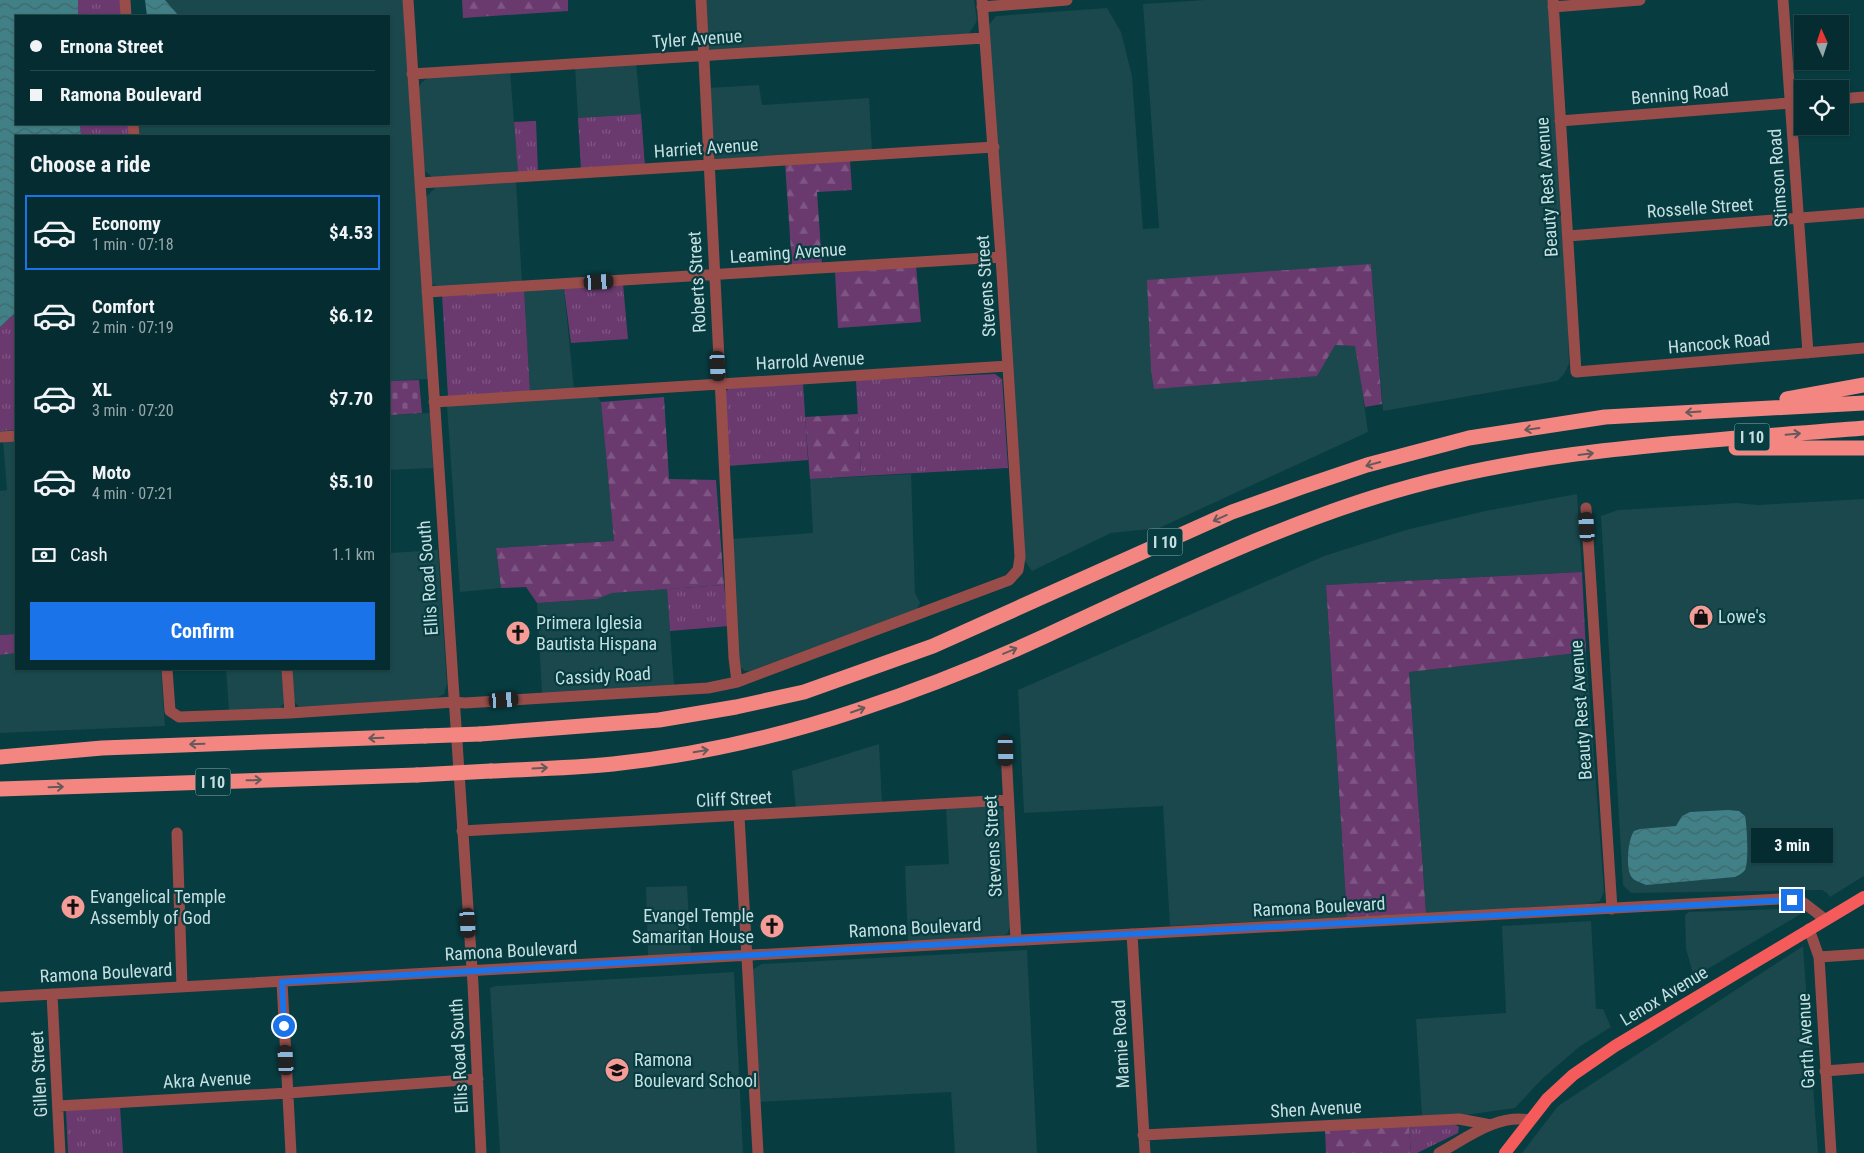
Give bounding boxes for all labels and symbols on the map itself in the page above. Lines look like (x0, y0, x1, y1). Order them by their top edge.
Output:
north arrow (1794, 15, 1849, 70)
street label: Tyler Avenue (651, 25, 743, 52)
street label: Benning Road (1630, 79, 1730, 108)
street label: Beauty Rest Avenue (1531, 116, 1562, 258)
street label: Stimson Road (1764, 128, 1791, 228)
street label: Harriet Avenue (653, 133, 759, 162)
street label: Rosselle Street (1646, 193, 1754, 222)
street label: Roberts Street (683, 231, 710, 333)
street label: Stevens Street (971, 234, 1000, 338)
street label: Leaming Avenue (729, 238, 847, 267)
car (583, 274, 614, 290)
street label: Hancock Road (1667, 328, 1771, 357)
street label: Harrold Avenue (755, 347, 865, 374)
car (709, 351, 726, 381)
one-way arrow (1685, 407, 1701, 416)
road number: I 10 (1734, 424, 1770, 451)
one-way arrow (1524, 425, 1540, 435)
one-way arrow (1785, 429, 1801, 439)
one-way arrow (1578, 449, 1594, 459)
one-way arrow (1366, 460, 1382, 469)
car (1578, 512, 1595, 542)
one-way arrow (1213, 514, 1228, 523)
street label: Ellis Road South (413, 520, 442, 636)
road number: I 10 (1148, 528, 1182, 556)
shop icon: Lowe's (1688, 604, 1714, 630)
place label: Lowe's (1718, 606, 1766, 627)
place label: Primera Iglesia Bautista Hispana (536, 612, 657, 654)
church icon: Primera Iglesia Bautista Hispana (505, 620, 531, 646)
street label: Beauty Rest Avenue (1565, 639, 1596, 781)
one-way arrow (1002, 645, 1017, 655)
street label: Cassidy Road (554, 663, 651, 689)
car (488, 691, 519, 709)
one-way arrow (850, 705, 866, 714)
one-way arrow (369, 733, 385, 743)
car (997, 736, 1014, 766)
one-way arrow (189, 739, 205, 749)
one-way arrow (693, 746, 709, 756)
one-way arrow (532, 764, 548, 773)
road number: I 10 (196, 769, 230, 796)
one-way arrow (246, 775, 262, 785)
one-way arrow (48, 782, 64, 792)
street label: Cliff Street (695, 786, 773, 811)
street label: Stevens Street (979, 794, 1006, 898)
callout: 3 min (1751, 828, 1833, 862)
place label: Evangelical Temple Assembly of God (90, 886, 226, 928)
route end (1781, 889, 1803, 911)
street label: Ramona Boulevard (1252, 893, 1386, 920)
church icon: Evangelical Temple Assembly of God (60, 894, 86, 920)
place label: Evangel Temple Samaritan House (632, 905, 754, 947)
car (459, 908, 476, 938)
church icon: Evangel Temple Samaritan House (759, 913, 785, 939)
street label: Ramona Boulevard (848, 914, 982, 941)
street label: Ramona Boulevard (444, 937, 578, 964)
street label: Ramona Boulevard (39, 959, 173, 986)
street label: Lenox Avenue (1616, 961, 1711, 1030)
street label: Garth Avenue (1793, 993, 1818, 1089)
street label: Ellis Road South (445, 998, 472, 1114)
street label: Mamie Road (1108, 999, 1133, 1089)
route start (273, 1015, 295, 1037)
street label: Gillen Street (26, 1030, 51, 1118)
car (277, 1045, 294, 1075)
place label: Ramona Boulevard School (634, 1049, 757, 1091)
school or university icon: Ramona Boulevard School (604, 1057, 630, 1083)
street label: Akra Avenue (162, 1067, 252, 1092)
street label: Shen Avenue (1270, 1096, 1362, 1121)

